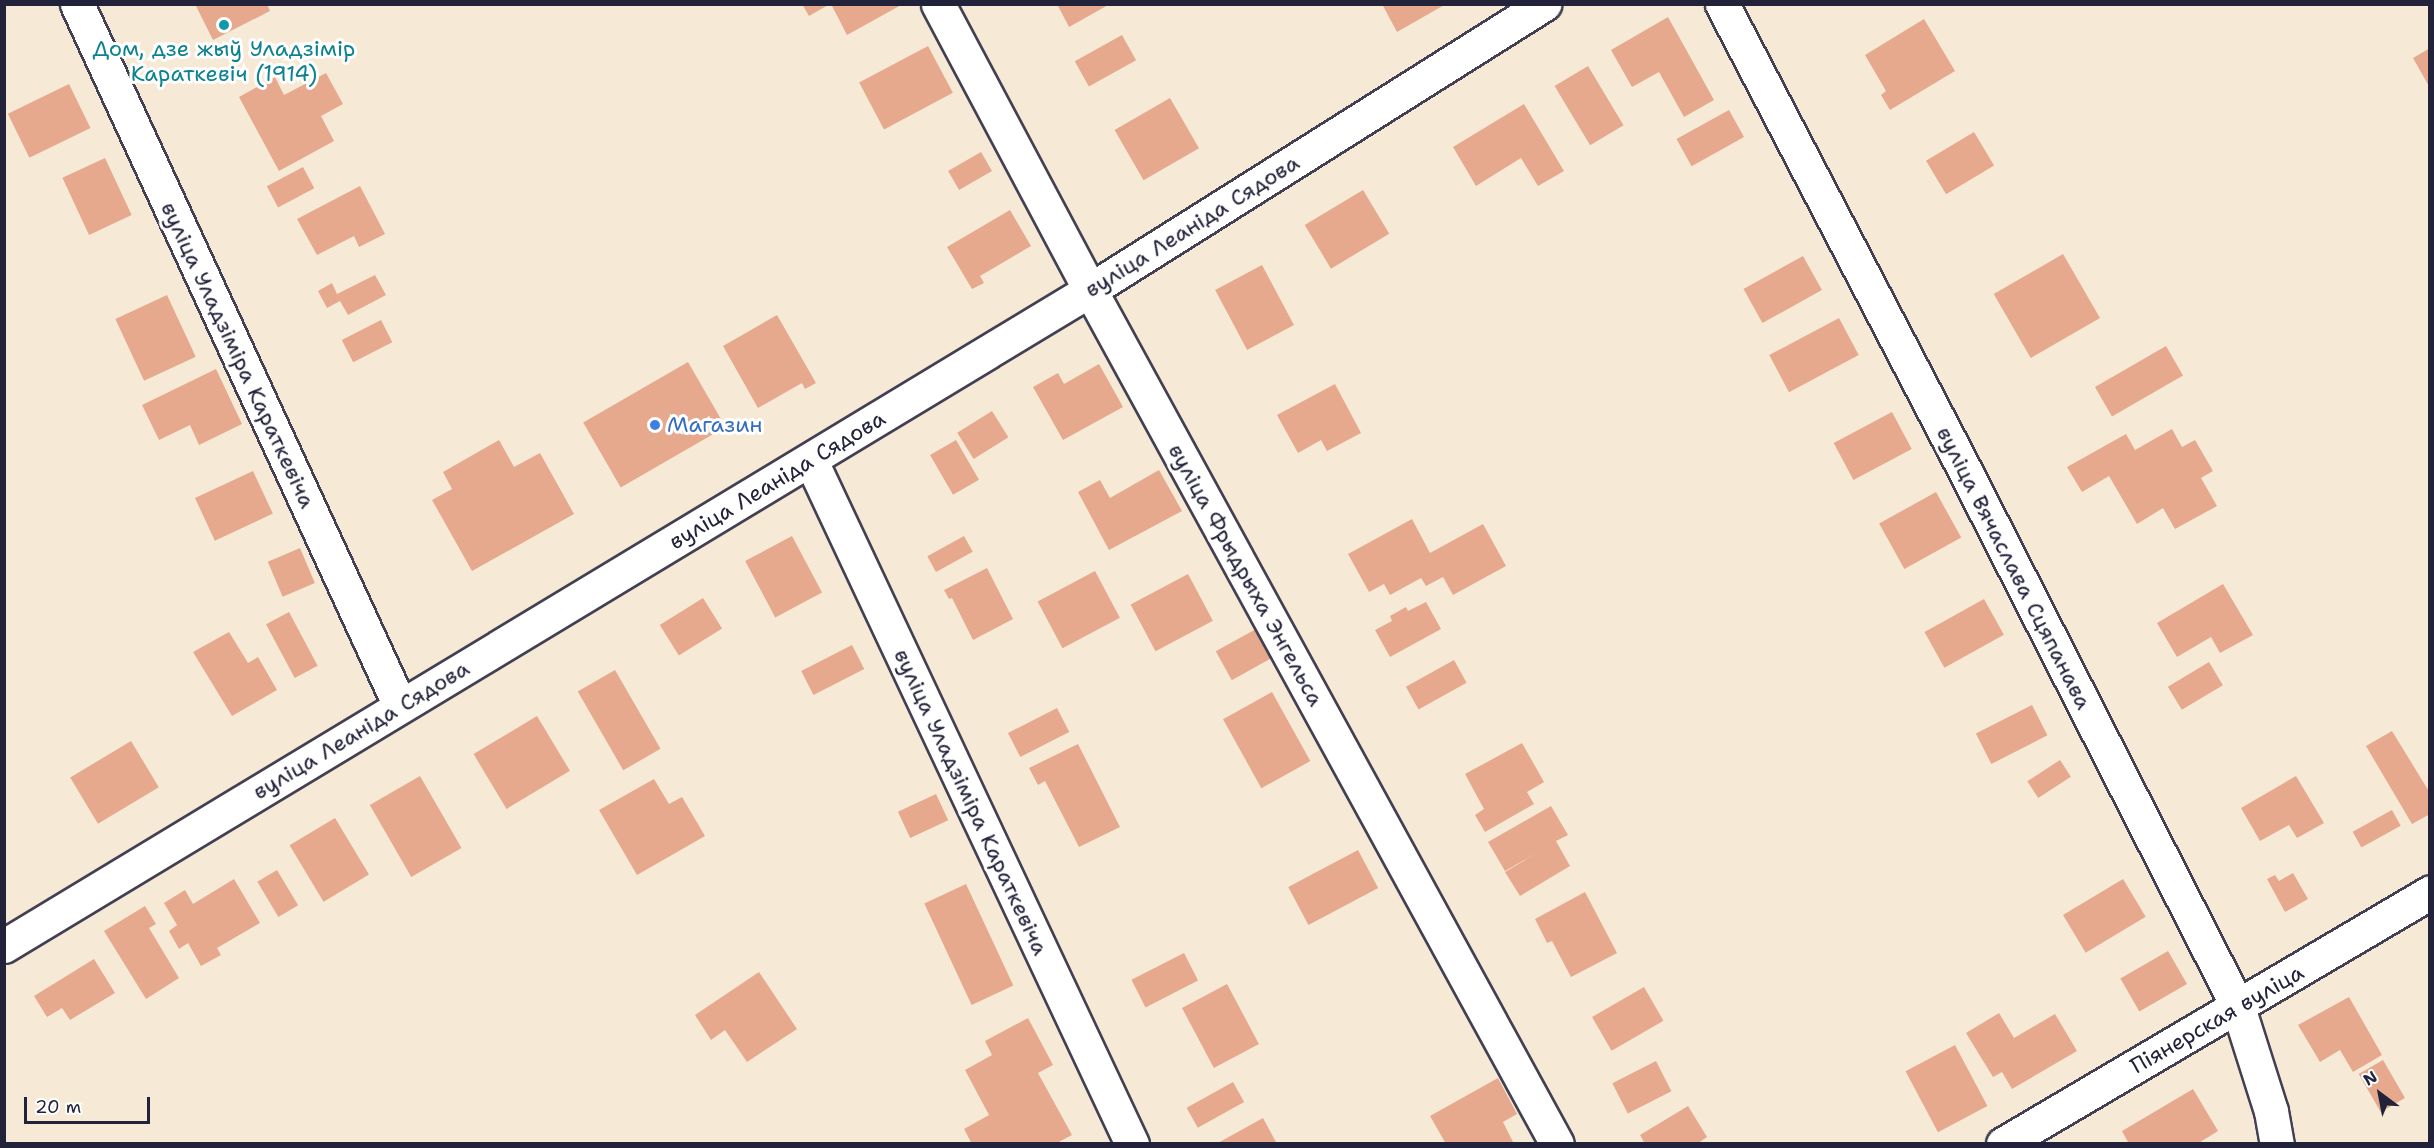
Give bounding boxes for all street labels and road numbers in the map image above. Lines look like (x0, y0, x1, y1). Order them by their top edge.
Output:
street label: вуліца Леаніда Сядова (1080, 149, 1304, 303)
street label: вуліца Уладзіміра Караткевіча (155, 198, 321, 512)
street label: вуліца Леаніда Сядова (664, 405, 890, 555)
street label: вуліца Вячаслава Сцяпанава (1931, 422, 2097, 714)
street label: вуліца Фрыдрыха Энгельса (1163, 439, 1329, 711)
street label: вуліца Уладзіміра Караткевіча (888, 645, 1054, 959)
street label: вуліца Леаніда Сядова (248, 655, 474, 805)
street label: Піянерская вуліца (2126, 959, 2308, 1079)

